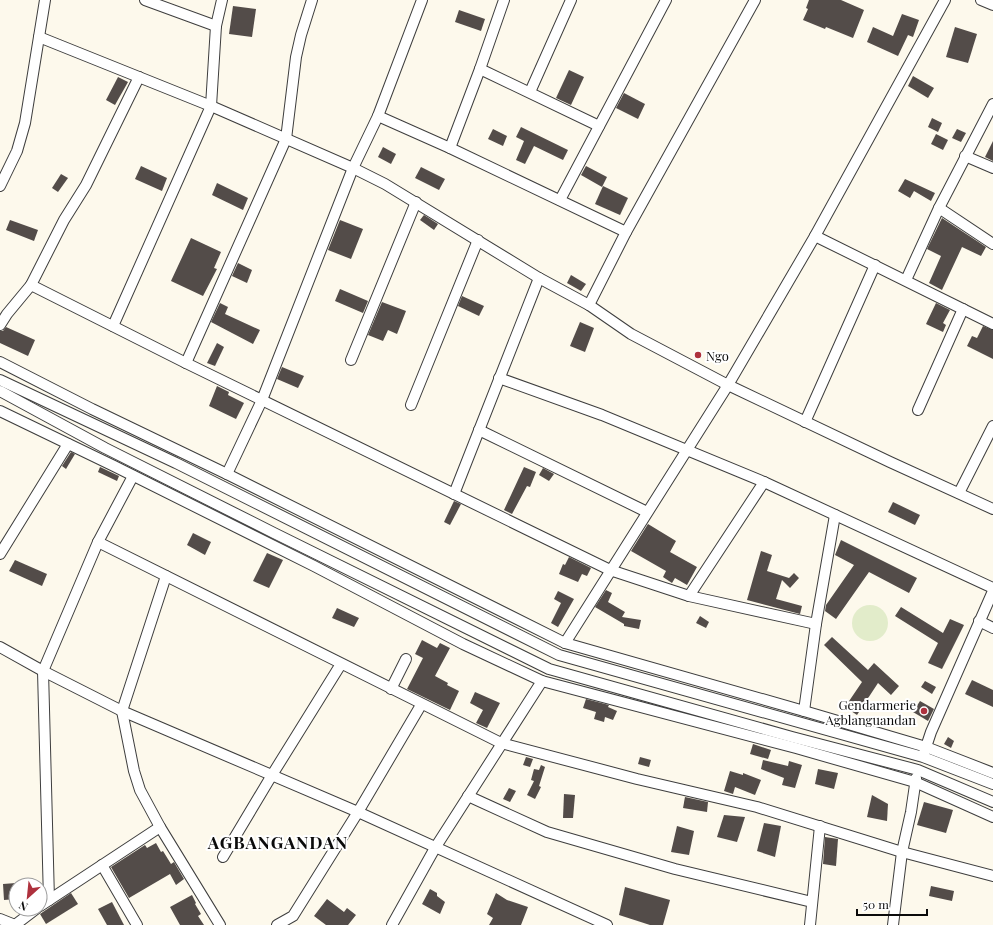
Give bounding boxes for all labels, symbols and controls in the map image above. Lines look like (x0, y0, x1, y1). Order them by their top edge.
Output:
place label: Ngo (706, 347, 729, 364)
marker: Ngo (693, 350, 703, 360)
place label: Gendarmerie Agblanguandan (824, 696, 916, 728)
marker: Gendarmerie Agblanguandan (919, 706, 929, 716)
district label: AGBANGANDAN (207, 831, 348, 853)
north arrow (8, 877, 48, 917)
scale bar (857, 891, 927, 917)
text: 50 m (863, 896, 889, 912)
text: N (16, 898, 30, 915)

